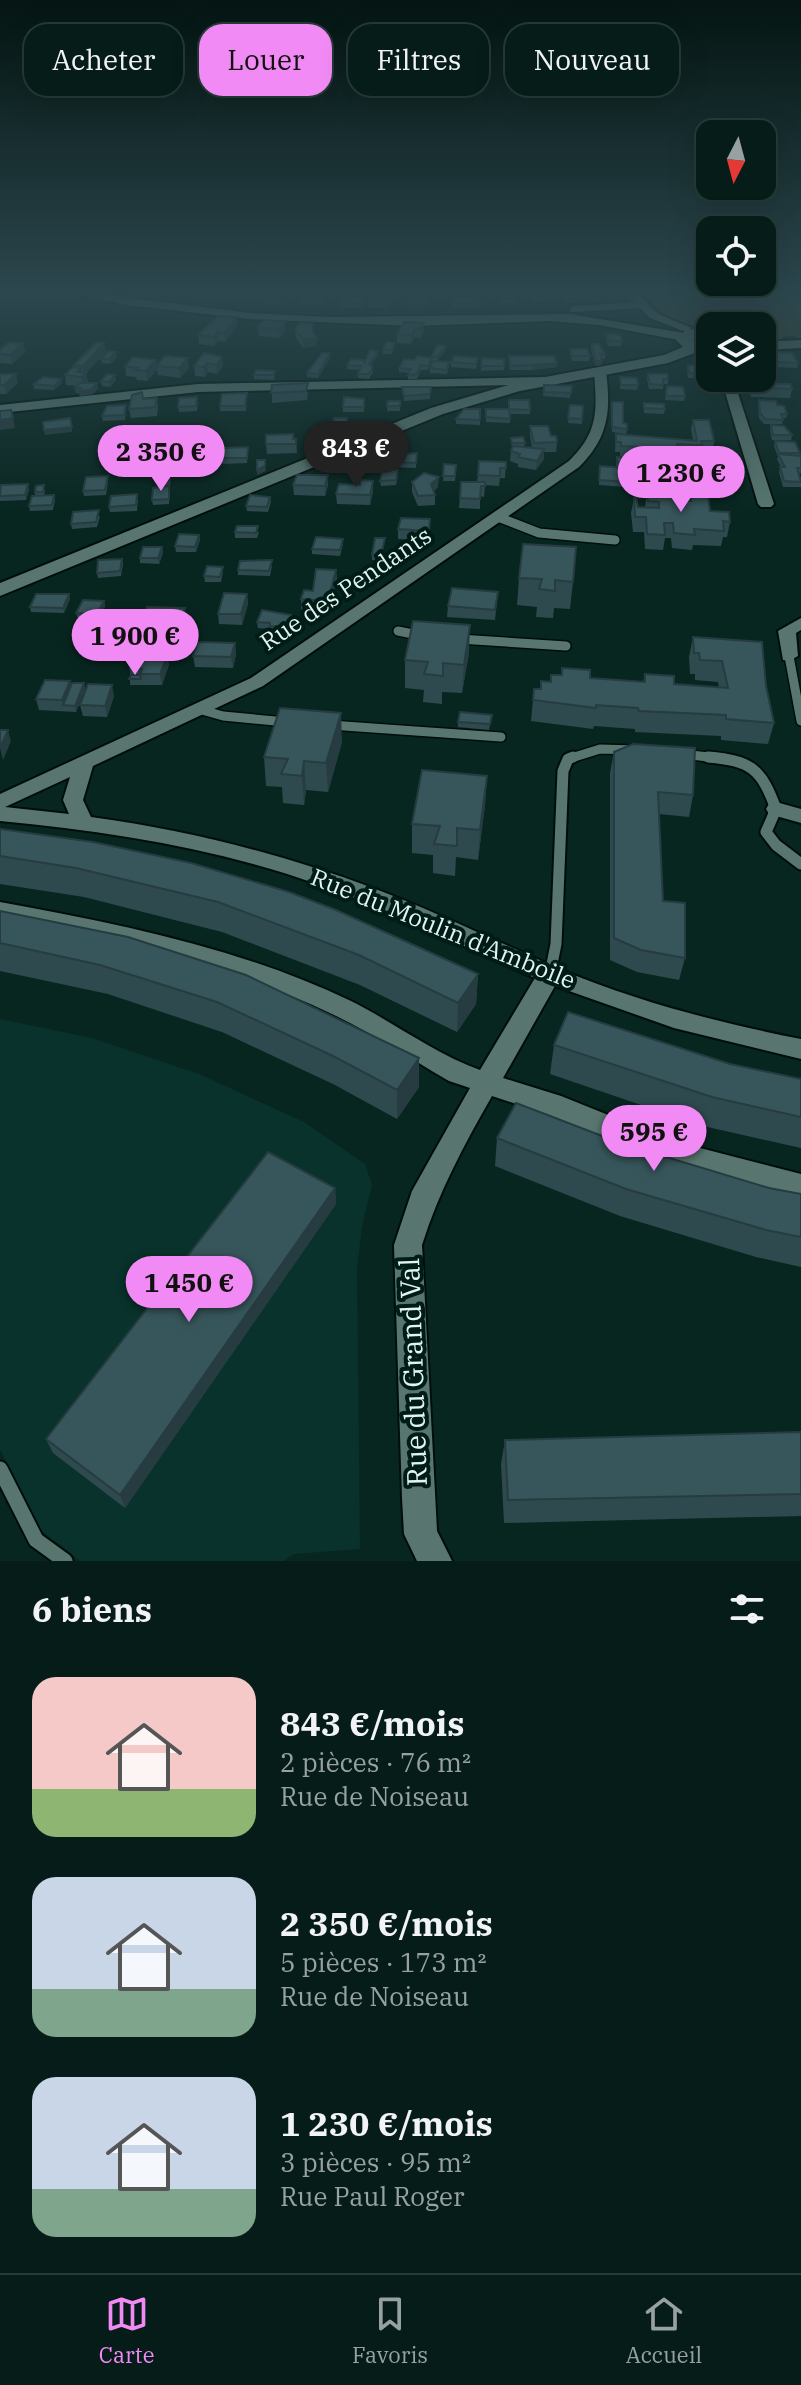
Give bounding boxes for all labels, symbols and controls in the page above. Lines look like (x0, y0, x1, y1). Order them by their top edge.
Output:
chip: Acheter (24, 24, 183, 96)
chip: Louer (199, 24, 332, 96)
chip: Filtres (348, 24, 489, 96)
chip: Nouveau (505, 24, 679, 96)
north arrow (696, 120, 776, 200)
map controls (696, 120, 776, 392)
button: locate (696, 216, 776, 296)
button: layers (696, 312, 776, 392)
pin: 843 € (300, 421, 412, 489)
pin: 2 350 € (87, 425, 235, 493)
text: 843 € (322, 430, 390, 464)
text: 2 350 € (116, 434, 206, 468)
pin: 1 230 € (607, 446, 755, 514)
text: 1 230 € (636, 455, 726, 489)
street label: Rue des Pendants (254, 519, 437, 657)
pin: 1 900 € (61, 609, 209, 677)
text: 1 900 € (90, 618, 180, 652)
street label: Rue du Moulin d'Amboile (306, 860, 580, 996)
pin: 595 € (598, 1105, 710, 1173)
text: 595 € (620, 1114, 688, 1148)
pin: 1 450 € (115, 1256, 263, 1324)
street label: Rue du Grand Val (390, 1257, 435, 1487)
text: 1 450 € (144, 1265, 234, 1299)
text: 6 biens (32, 1587, 152, 1631)
icon: filters (725, 1587, 769, 1631)
text: 843 €/mois (280, 1701, 465, 1745)
icon: home (96, 1709, 192, 1805)
text: 2 pièces · 76 m² (280, 1745, 471, 1779)
text: Rue de Noiseau (280, 1779, 469, 1813)
text: 2 350 €/mois (280, 1901, 493, 1945)
icon: home (96, 1909, 192, 2005)
text: 5 pièces · 173 m² (280, 1945, 487, 1979)
text: Rue de Noiseau (280, 1979, 469, 2013)
text: 1 230 €/mois (280, 2101, 493, 2145)
icon: home (96, 2109, 192, 2205)
text: 3 pièces · 95 m² (280, 2145, 471, 2179)
text: Rue Paul Roger (280, 2179, 464, 2213)
tab: Carte (99, 2292, 154, 2369)
tab: Favoris (352, 2292, 428, 2369)
tab: Accueil (626, 2292, 702, 2369)

